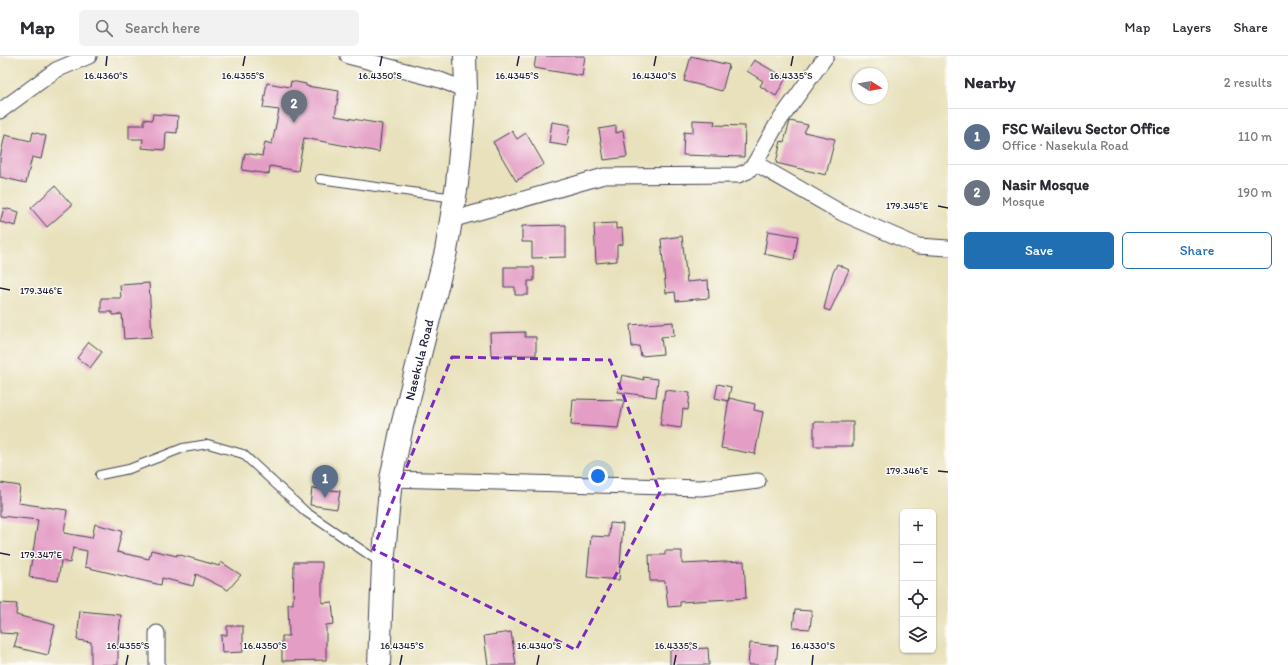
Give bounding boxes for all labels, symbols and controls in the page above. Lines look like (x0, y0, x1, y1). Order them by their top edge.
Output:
search box (79, 10, 359, 46)
text: Map (20, 16, 55, 39)
icon: search (93, 17, 115, 39)
text: Search here (125, 19, 200, 37)
text: Map (1125, 19, 1150, 36)
text: Layers (1172, 19, 1211, 36)
text: Share (1233, 19, 1268, 36)
north arrow (852, 68, 888, 104)
text: 16.4360°S (84, 69, 128, 82)
text: 16.4355°S (222, 69, 265, 82)
text: 16.4350°S (358, 69, 402, 82)
text: 16.4345°S (495, 69, 539, 82)
text: 16.4340°S (632, 69, 677, 82)
text: 16.4335°S (769, 69, 813, 82)
text: Nearby (964, 72, 1016, 92)
text: 2 results (1224, 75, 1272, 90)
pin: 2 (281, 90, 307, 123)
text: FSC Wailevu Sector Office (1002, 120, 1170, 138)
text: 1 (974, 129, 980, 144)
text: 110 m (1238, 129, 1272, 144)
text: Office · Nasekula Road (1002, 138, 1129, 153)
text: Nasir Mosque (1002, 176, 1089, 194)
text: 2 (974, 185, 980, 200)
text: 190 m (1237, 185, 1272, 200)
text: Mosque (1002, 194, 1045, 209)
text: 179.345°E (886, 199, 929, 212)
button: Save (964, 232, 1114, 269)
button: Share (1122, 232, 1272, 269)
text: 179.346°E (20, 284, 63, 297)
street label: Nasekula Road (402, 318, 437, 402)
text: 179.346°E (886, 464, 929, 477)
pin: 1 (312, 465, 338, 498)
your location (588, 466, 608, 486)
map controls (900, 509, 936, 653)
button: + (900, 509, 936, 545)
button: − (900, 545, 936, 581)
text: 179.347°E (20, 548, 63, 561)
button: locate (900, 581, 936, 617)
button: layers (900, 617, 936, 653)
text: 16.4355°S (107, 639, 150, 652)
text: 16.4350°S (243, 639, 287, 652)
text: 16.4345°S (380, 639, 424, 652)
text: 16.4340°S (517, 639, 562, 652)
text: 16.4335°S (654, 639, 698, 652)
text: 16.4330°S (791, 639, 835, 652)

